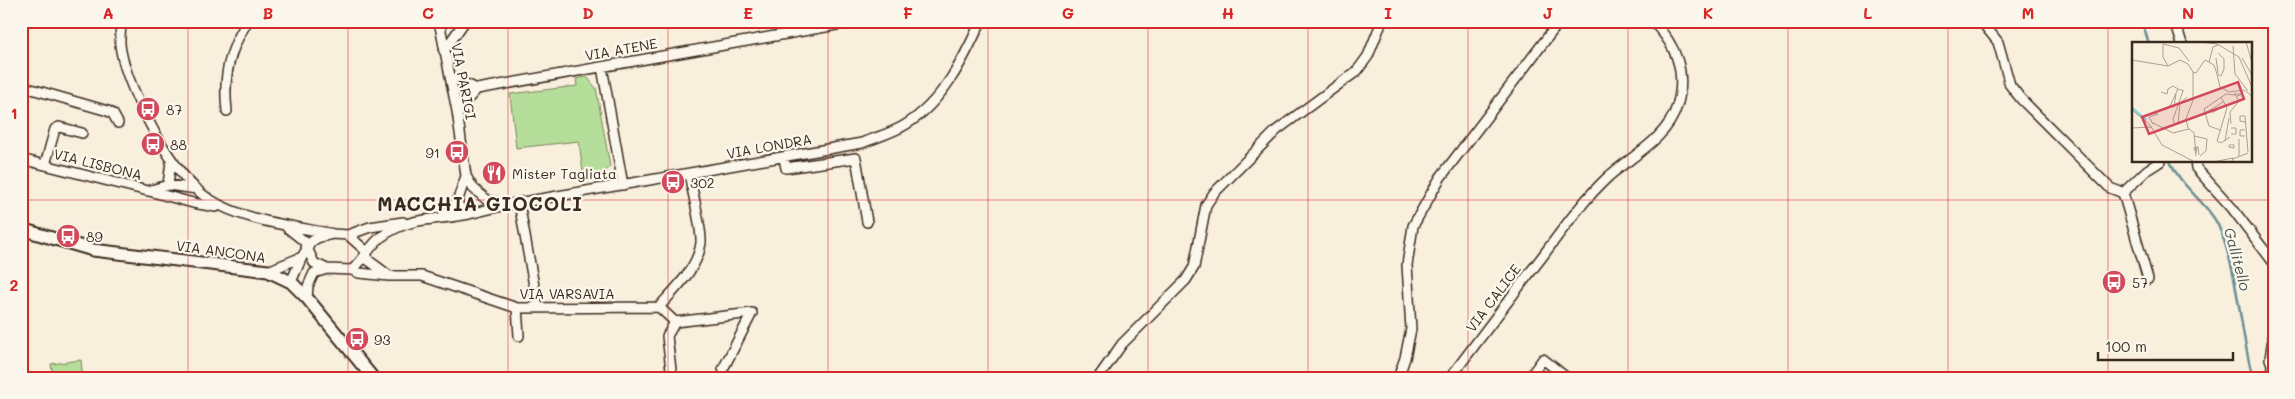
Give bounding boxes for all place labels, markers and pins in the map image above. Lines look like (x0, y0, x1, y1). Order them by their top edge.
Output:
bus stop icon: 87 (135, 96, 161, 122)
place label: 87 (166, 100, 182, 119)
bus stop icon: 88 (140, 131, 166, 157)
place label: 88 (170, 135, 187, 154)
bus stop icon: 91 (444, 139, 470, 165)
place label: 91 (425, 143, 440, 162)
restaurant icon: Mister Tagliata (481, 160, 507, 186)
place label: Mister Tagliata (512, 164, 617, 183)
bus stop icon: 302 (660, 169, 686, 195)
place label: 302 (690, 173, 715, 192)
bus stop icon: 89 (55, 223, 81, 249)
place label: 89 (86, 227, 103, 246)
bus stop icon: 57 (2101, 269, 2127, 295)
place label: 57 (2132, 273, 2148, 292)
bus stop icon: 93 (344, 326, 370, 352)
place label: 93 (374, 330, 390, 349)

